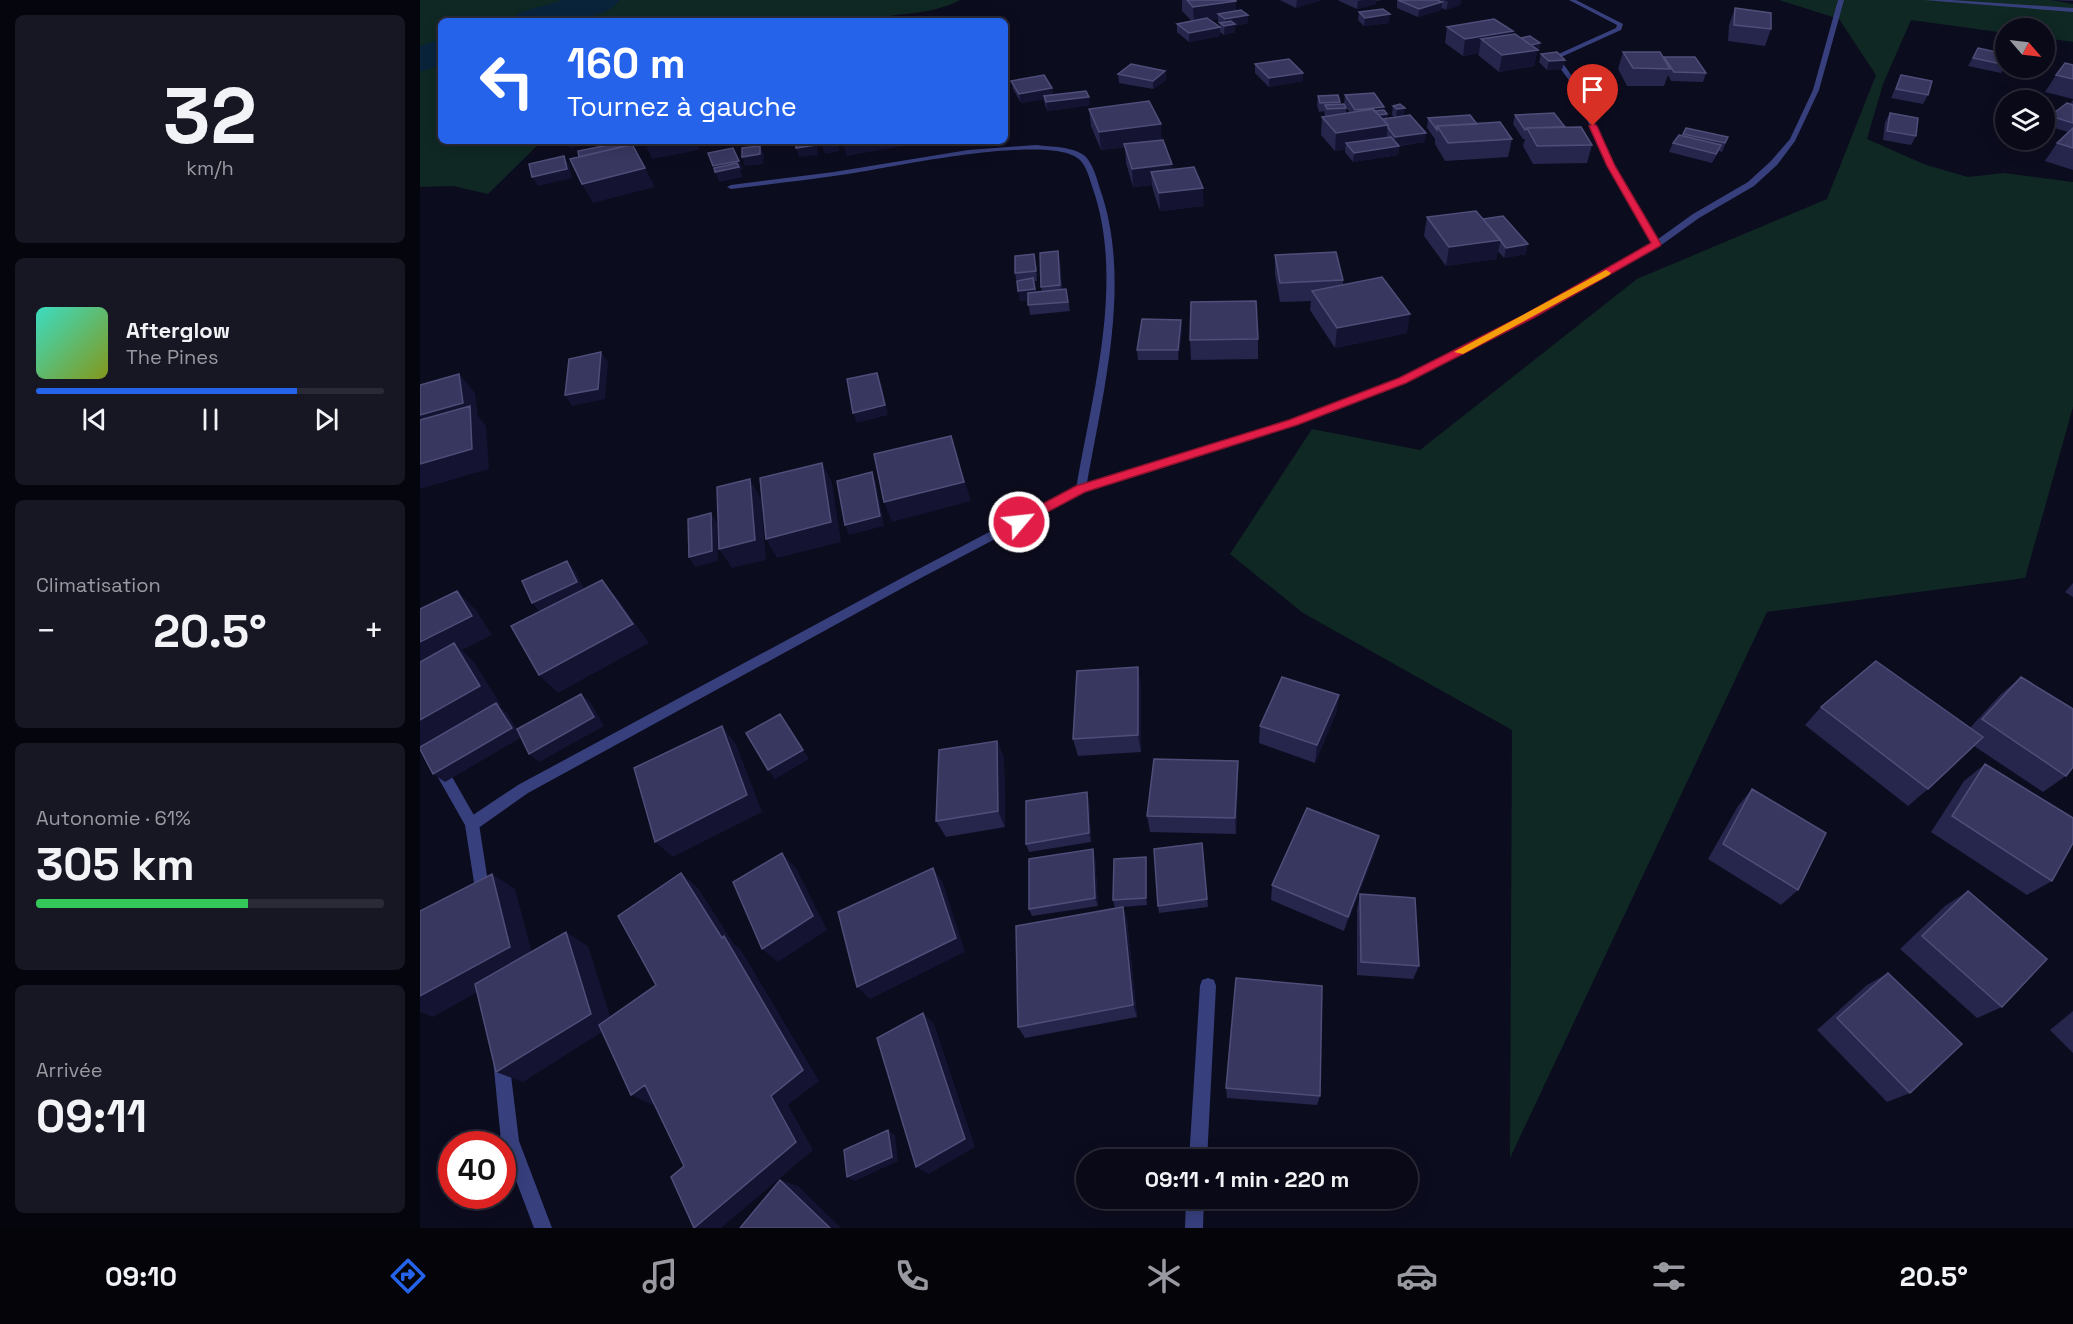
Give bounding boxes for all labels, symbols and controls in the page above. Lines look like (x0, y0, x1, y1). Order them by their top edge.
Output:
north arrow (1995, 18, 2055, 78)
map controls (1995, 18, 2055, 150)
text: 160 m (567, 37, 686, 90)
icon: left (468, 42, 546, 120)
pin (1567, 64, 1618, 126)
text: 32 (163, 66, 257, 166)
icon: arrive (1576, 73, 1609, 106)
text: Tournez à gauche (567, 89, 797, 124)
button: layers (1995, 90, 2055, 150)
text: km/h (186, 155, 234, 181)
text: Afterglow (126, 316, 230, 344)
text: The Pines (126, 344, 219, 370)
icon: previous (78, 403, 111, 436)
icon: pause (194, 403, 227, 436)
icon: next (310, 403, 343, 436)
position arrow (987, 490, 1051, 554)
text: Climatisation (36, 572, 161, 598)
text: 20.5° (153, 603, 267, 660)
text: − (36, 610, 56, 652)
text: + (364, 610, 384, 652)
text: Autonomie · 61% (36, 805, 191, 831)
text: 305 km (36, 836, 195, 893)
text: Arrivée (36, 1057, 103, 1083)
text: 09:11 (36, 1088, 147, 1145)
speed limit sign: 40 (438, 1131, 516, 1209)
text: 09:11 · 1 min · 220 m (1145, 1165, 1349, 1193)
icon: directions (387, 1255, 429, 1297)
icon: music (639, 1255, 681, 1297)
icon: phone (891, 1255, 933, 1297)
icon: climate (1143, 1255, 1185, 1297)
icon: car (1396, 1255, 1438, 1297)
icon: filters (1648, 1255, 1690, 1297)
text: 09:10 (105, 1259, 177, 1294)
text: 20.5° (1900, 1259, 1968, 1294)

